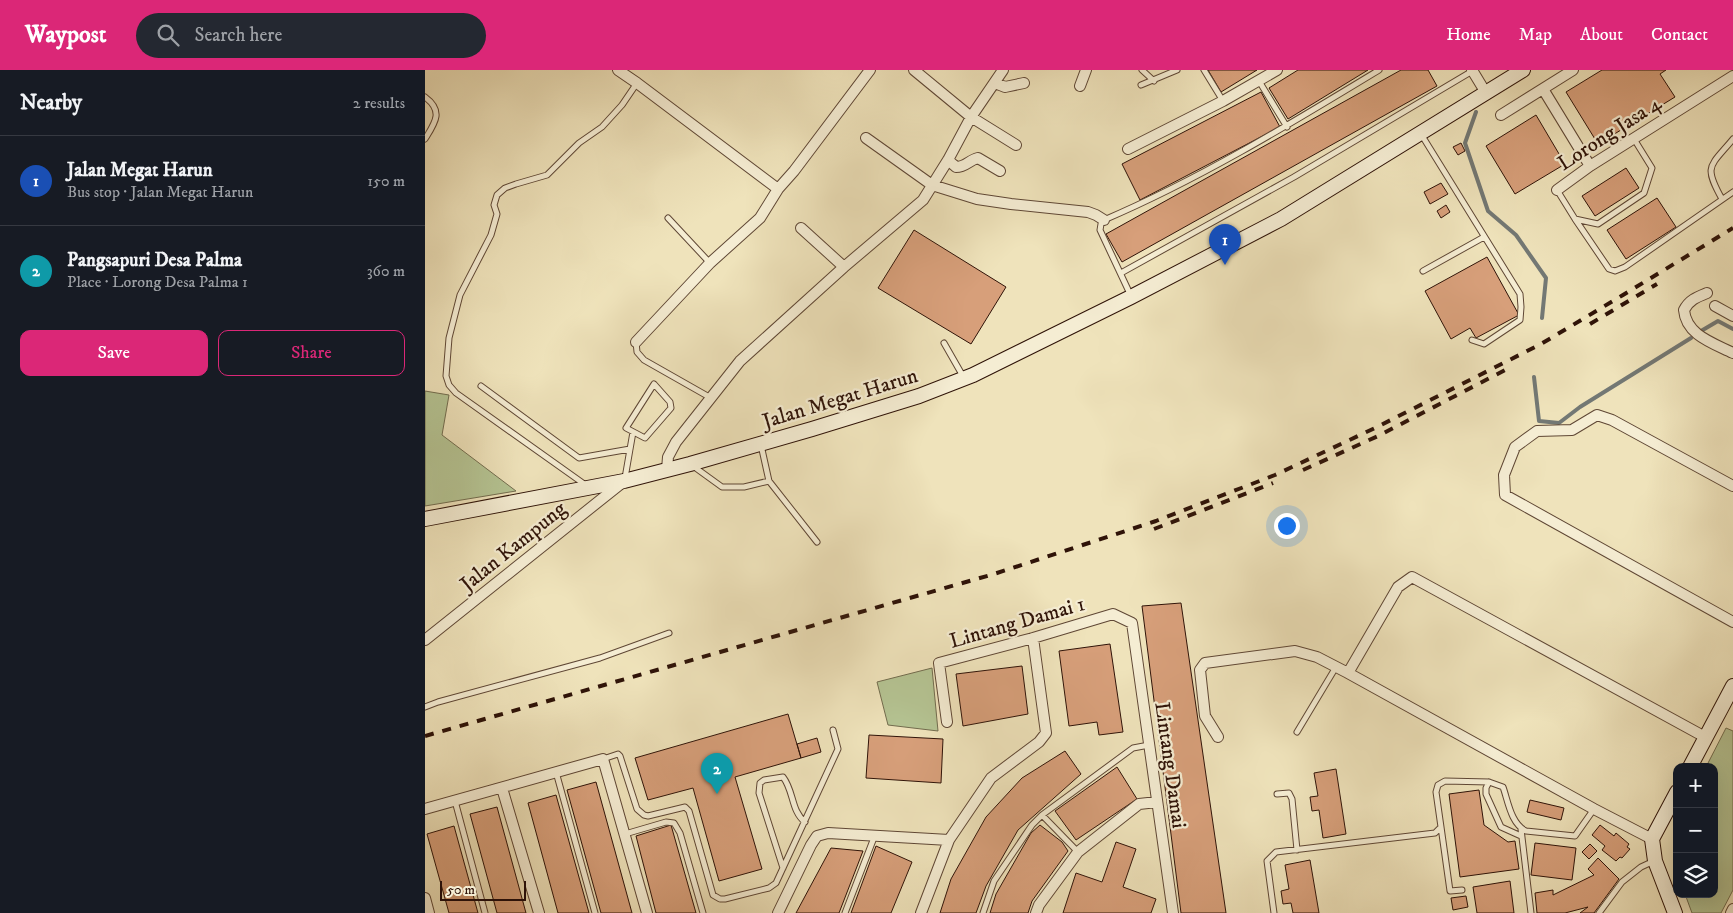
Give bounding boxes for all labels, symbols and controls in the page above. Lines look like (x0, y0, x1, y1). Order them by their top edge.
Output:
search box (136, 13, 486, 58)
text: Waypost (25, 20, 106, 50)
icon: search (154, 21, 182, 49)
text: Search here (194, 24, 282, 47)
text: Home (1446, 24, 1491, 46)
text: Map (1519, 24, 1552, 46)
text: About (1580, 24, 1623, 46)
text: Contact (1651, 24, 1708, 46)
text: Nearby (20, 90, 82, 116)
street label: Lorong Jasa 4 (1553, 90, 1667, 177)
text: 2 results (353, 93, 405, 113)
text: Jalan Megat Harun (67, 159, 213, 182)
text: 1 (33, 171, 39, 191)
text: 150 m (367, 171, 405, 191)
text: Bus stop · Jalan Megat Harun (67, 182, 253, 202)
pin: 1 (1209, 224, 1241, 265)
text: Pangsapuri Desa Palma (67, 249, 242, 272)
text: 2 (32, 261, 40, 281)
text: 360 m (367, 261, 405, 281)
text: Place · Lorong Desa Palma 1 (67, 272, 248, 292)
button: Save (20, 330, 208, 376)
button: Share (218, 330, 405, 376)
street label: Jalan Megat Harun (758, 363, 921, 436)
street label: Jalan Kampung (454, 496, 573, 599)
your location (1274, 513, 1300, 539)
street label: Lintang Damai 1 (947, 591, 1088, 655)
street label: Lintang Damai (1148, 700, 1192, 830)
pin: 2 (701, 753, 733, 794)
map controls (1673, 763, 1718, 898)
button: + (1673, 763, 1718, 808)
button: − (1673, 808, 1718, 853)
button: layers (1673, 853, 1718, 898)
scale bar (440, 878, 526, 901)
text: 50 m (447, 881, 475, 899)

